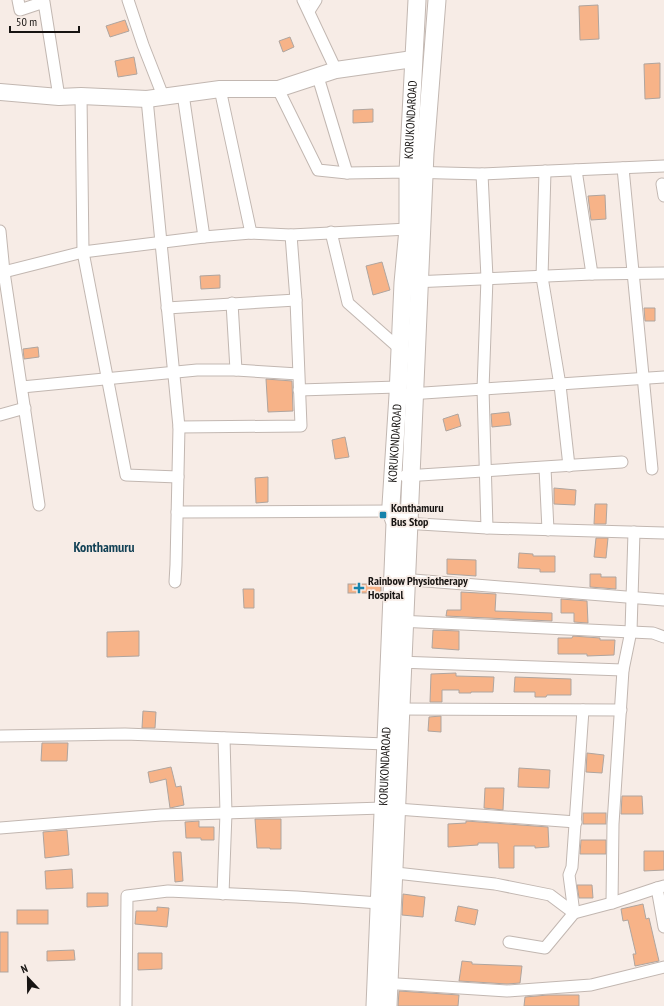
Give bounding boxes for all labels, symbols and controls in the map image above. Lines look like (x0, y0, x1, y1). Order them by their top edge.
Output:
scale bar (10, 8, 79, 34)
text: 50 m (16, 14, 37, 29)
street label: KORUKONDAROAD (401, 80, 420, 159)
street label: KORUKONDAROAD (384, 403, 404, 483)
place label: Konthamuru Bus Stop (391, 500, 444, 529)
marker: Konthamuru Bus Stop (378, 510, 388, 520)
district label: Konthamuru (73, 538, 135, 556)
place label: Rainbow Physiotherapy Hospital (368, 573, 468, 602)
marker: Rainbow Physiotherapy Hospital (353, 582, 365, 594)
street label: KORUKONDAROAD (375, 727, 394, 806)
north arrow (8, 958, 48, 998)
text: N (19, 961, 30, 976)

